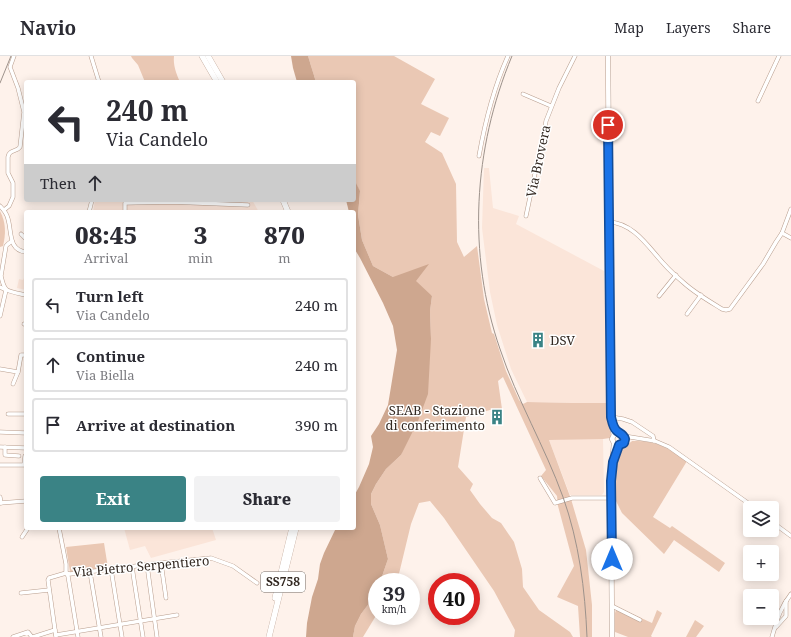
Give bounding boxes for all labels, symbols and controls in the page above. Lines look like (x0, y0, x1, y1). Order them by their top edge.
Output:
text: Navio (20, 15, 76, 41)
text: Map (614, 18, 644, 37)
text: Layers (666, 18, 711, 37)
text: Share (733, 18, 771, 37)
text: 240 m (106, 91, 188, 129)
icon: left (40, 96, 92, 148)
pin (591, 108, 625, 142)
icon: arrive (597, 114, 619, 136)
street label: Via Brovera (522, 123, 554, 199)
text: Via Candelo (106, 127, 208, 151)
icon: ahead (84, 172, 106, 194)
text: Then (40, 173, 76, 193)
text: 08:45 (75, 218, 137, 251)
text: 3 (194, 218, 207, 251)
text: 870 (264, 218, 305, 251)
text: Arrival (84, 249, 128, 267)
text: min (188, 249, 213, 267)
text: m (278, 249, 291, 267)
text: Turn left (76, 286, 144, 306)
icon: left (42, 294, 64, 316)
text: 240 m (295, 295, 338, 315)
text: Via Candelo (76, 306, 150, 324)
building icon: DSV (529, 331, 547, 349)
place label: DSV (550, 331, 575, 349)
text: Continue (76, 346, 145, 366)
icon: ahead (42, 354, 64, 376)
text: 240 m (295, 355, 338, 375)
text: Via Biella (76, 366, 135, 384)
place label: SEAB - Stazione di conferimento (385, 401, 485, 434)
building icon: SEAB - Stazione di conferimento (488, 408, 506, 426)
icon: arrive (42, 414, 64, 436)
text: Arrive at destination (76, 415, 235, 435)
text: 390 m (295, 415, 338, 435)
button: Exit (40, 476, 186, 522)
button: Share (194, 476, 340, 522)
map controls (743, 501, 779, 625)
button: layers (743, 501, 779, 537)
position arrow (591, 538, 633, 580)
button: + (743, 545, 779, 581)
street label: Via Pietro Serpentiero (72, 551, 210, 581)
road number: SS758 (261, 572, 305, 592)
speed limit sign: 40 (428, 573, 480, 625)
text: 39 (383, 580, 405, 607)
button: − (743, 589, 779, 625)
text: km/h (382, 602, 406, 616)

